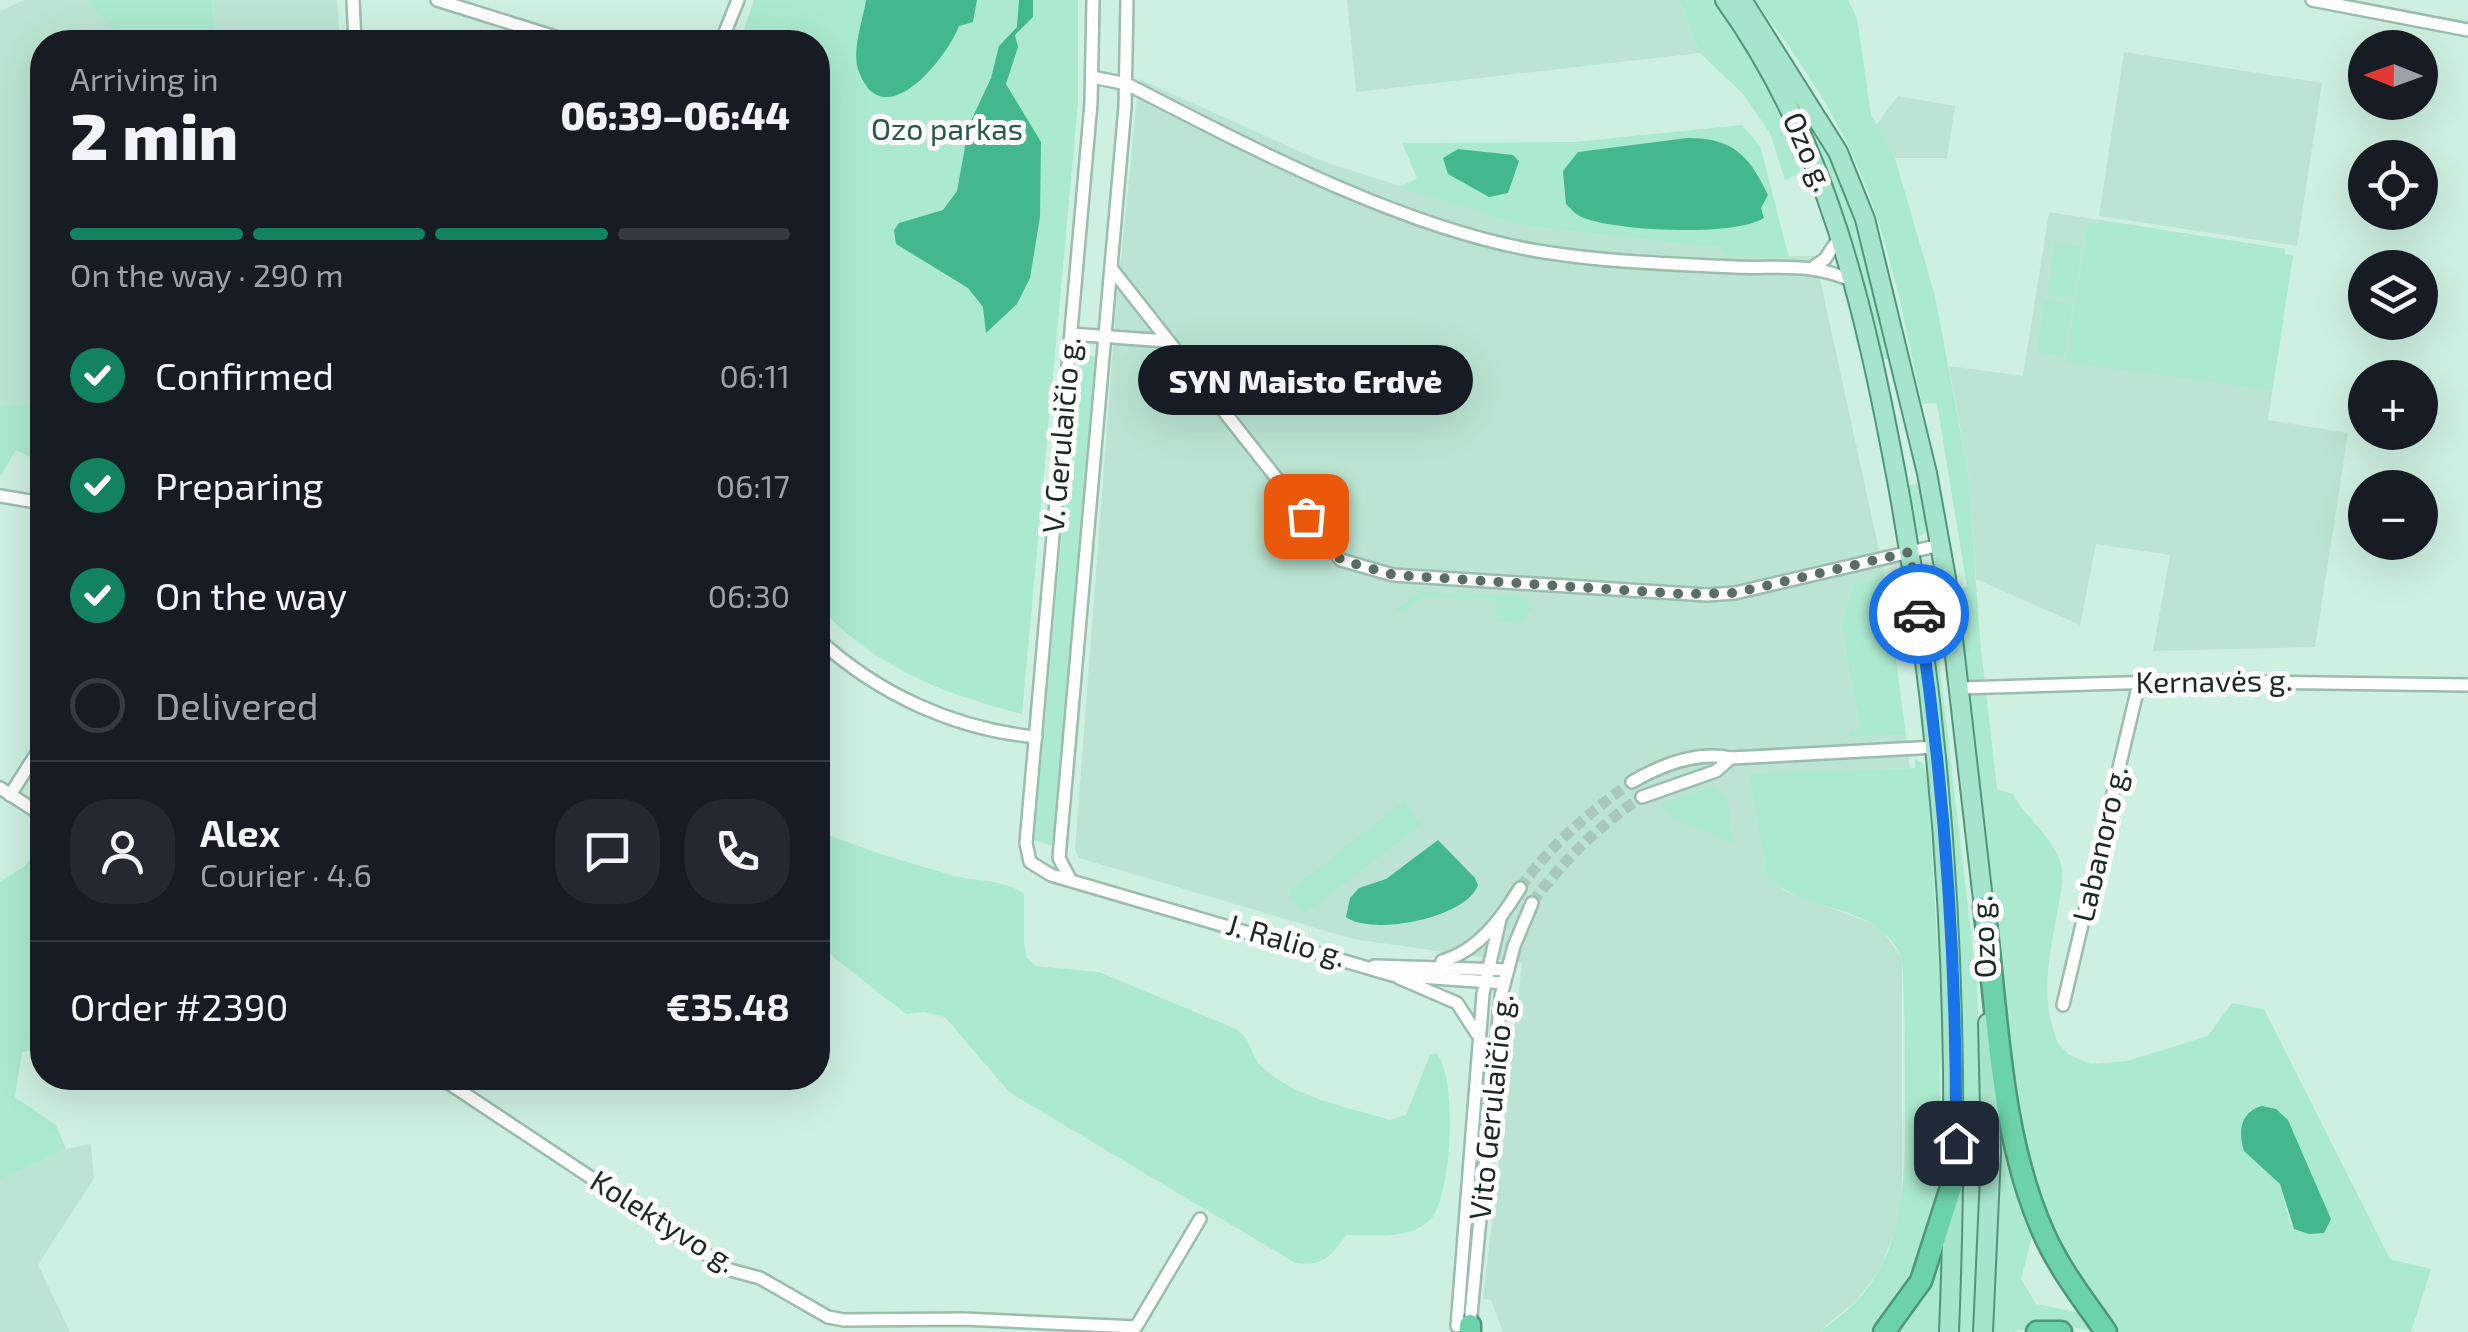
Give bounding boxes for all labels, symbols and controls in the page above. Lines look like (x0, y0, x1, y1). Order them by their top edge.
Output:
north arrow (2348, 30, 2438, 120)
map controls (2348, 30, 2438, 560)
text: Arriving in (70, 59, 219, 97)
text: 06:39–06:44 (560, 92, 790, 138)
text: 2 min (70, 95, 238, 173)
street label: Ozo g. (1777, 106, 1843, 196)
park label: Ozo parkas (871, 110, 1023, 146)
button: locate (2348, 140, 2438, 230)
button: layers (2348, 250, 2438, 340)
text: On the way · 290 m (70, 255, 344, 293)
street label: V. Gerulaičio g. (1033, 335, 1087, 534)
callout: SYN Maisto Erdvė (1138, 346, 1474, 416)
icon: check (70, 348, 125, 403)
text: Confirmed (155, 352, 334, 398)
text: 06:11 (719, 356, 790, 394)
button: + (2348, 360, 2438, 450)
text: SYN Maisto Erdvė (1169, 361, 1442, 399)
icon: check (70, 458, 125, 513)
text: Preparing (155, 462, 323, 508)
text: 06:17 (716, 466, 790, 504)
button: − (2348, 470, 2438, 560)
pin (1264, 474, 1349, 559)
icon: bag (1279, 489, 1334, 544)
courier (1869, 564, 1969, 664)
icon: check (70, 568, 125, 623)
text: On the way (155, 572, 347, 618)
text: 06:30 (708, 576, 790, 614)
icon: car (1892, 587, 1947, 642)
street label: Kernavės g. (2135, 661, 2293, 699)
text: Delivered (155, 682, 319, 728)
street label: Labanoro g. (2064, 762, 2134, 925)
button: person (70, 799, 175, 904)
button: chat (555, 799, 660, 904)
button: phone (685, 799, 790, 904)
text: Alex (200, 809, 280, 855)
text: Courier · 4.6 (200, 855, 372, 893)
street label: Ozo g. (1962, 895, 2002, 979)
street label: J. Ralio g. (1223, 905, 1350, 973)
text: Order #2390 (70, 983, 289, 1029)
text: €35.48 (666, 983, 790, 1029)
street label: Vito Gerulaičio g. (1460, 992, 1520, 1222)
pin (1914, 1101, 1999, 1186)
icon: home (1929, 1116, 1984, 1171)
street label: Kolektyvo g. (585, 1161, 744, 1279)

